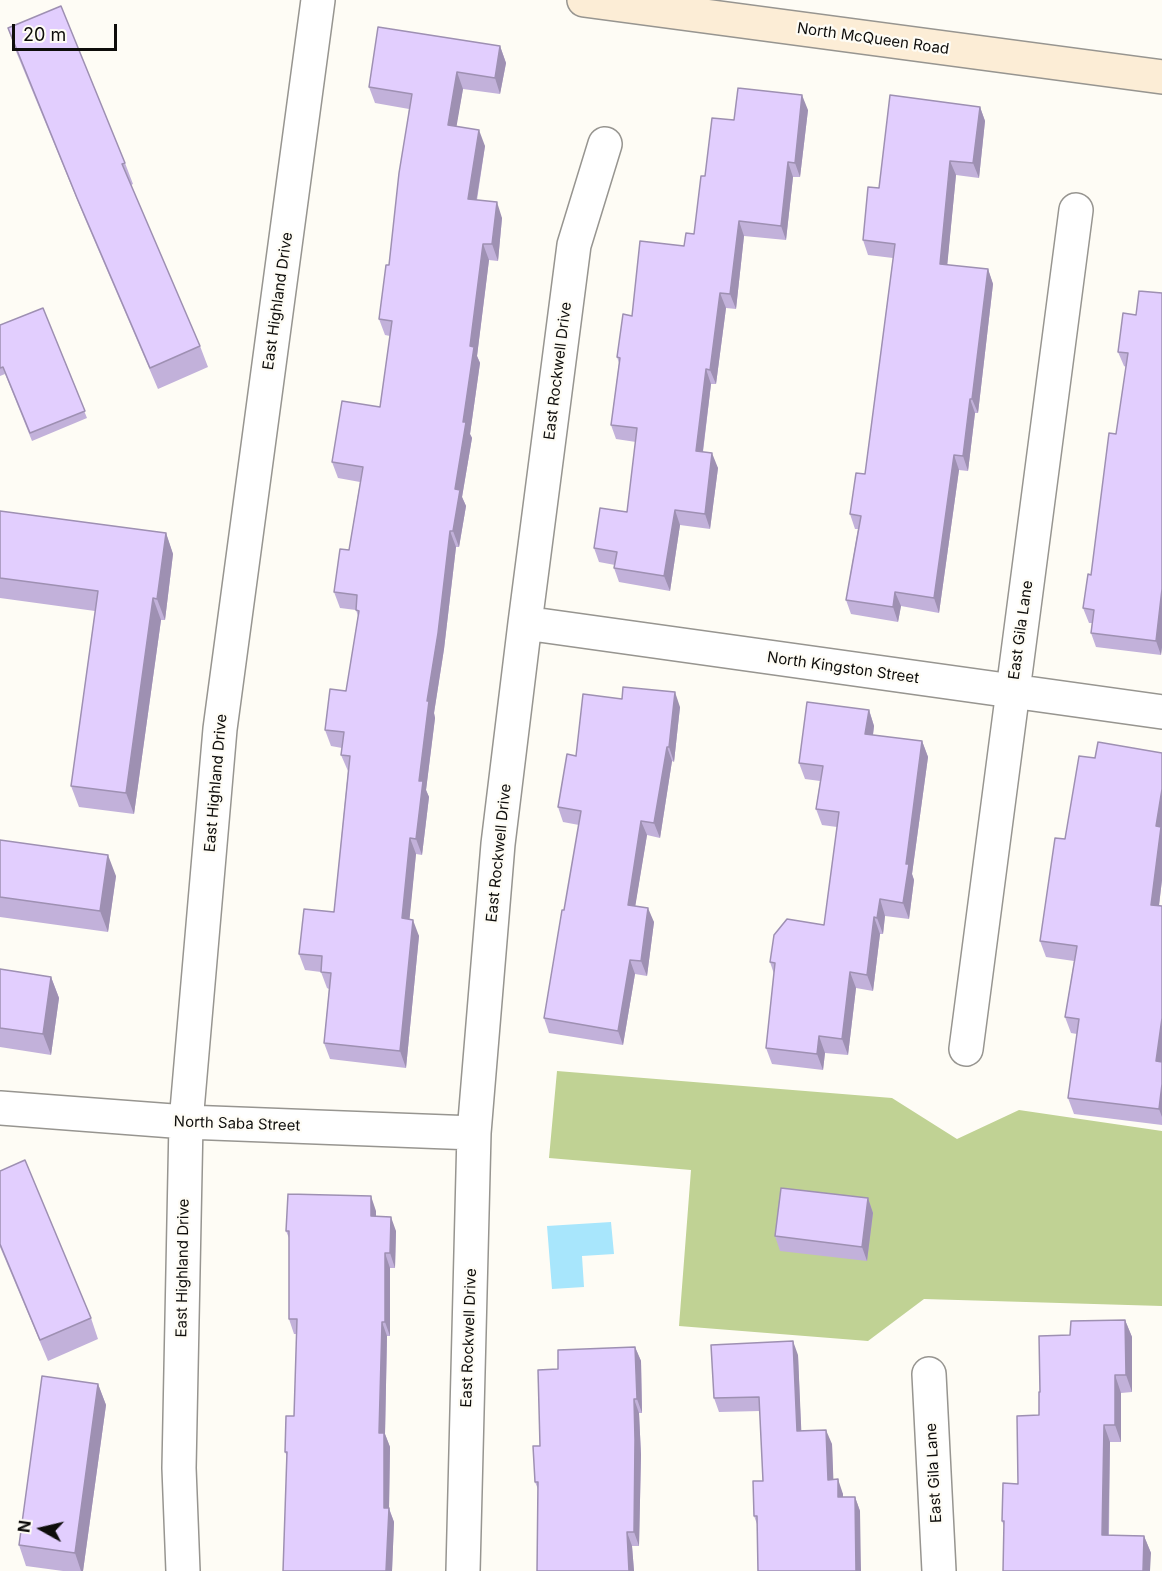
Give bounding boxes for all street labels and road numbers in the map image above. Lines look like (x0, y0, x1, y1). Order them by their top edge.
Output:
street label: North McQueen Road (796, 19, 950, 59)
street label: East Highland Drive (259, 231, 297, 371)
street label: East Rockwell Drive (541, 301, 575, 441)
street label: East Gila Lane (1005, 579, 1037, 681)
street label: North Kingston Street (766, 648, 920, 688)
street label: East Highland Drive (201, 713, 231, 853)
street label: East Rockwell Drive (483, 783, 515, 923)
street label: North Saba Street (173, 1113, 301, 1135)
street label: East Highland Drive (173, 1198, 193, 1338)
street label: East Rockwell Drive (458, 1268, 480, 1408)
street label: East Gila Lane (922, 1423, 946, 1523)

